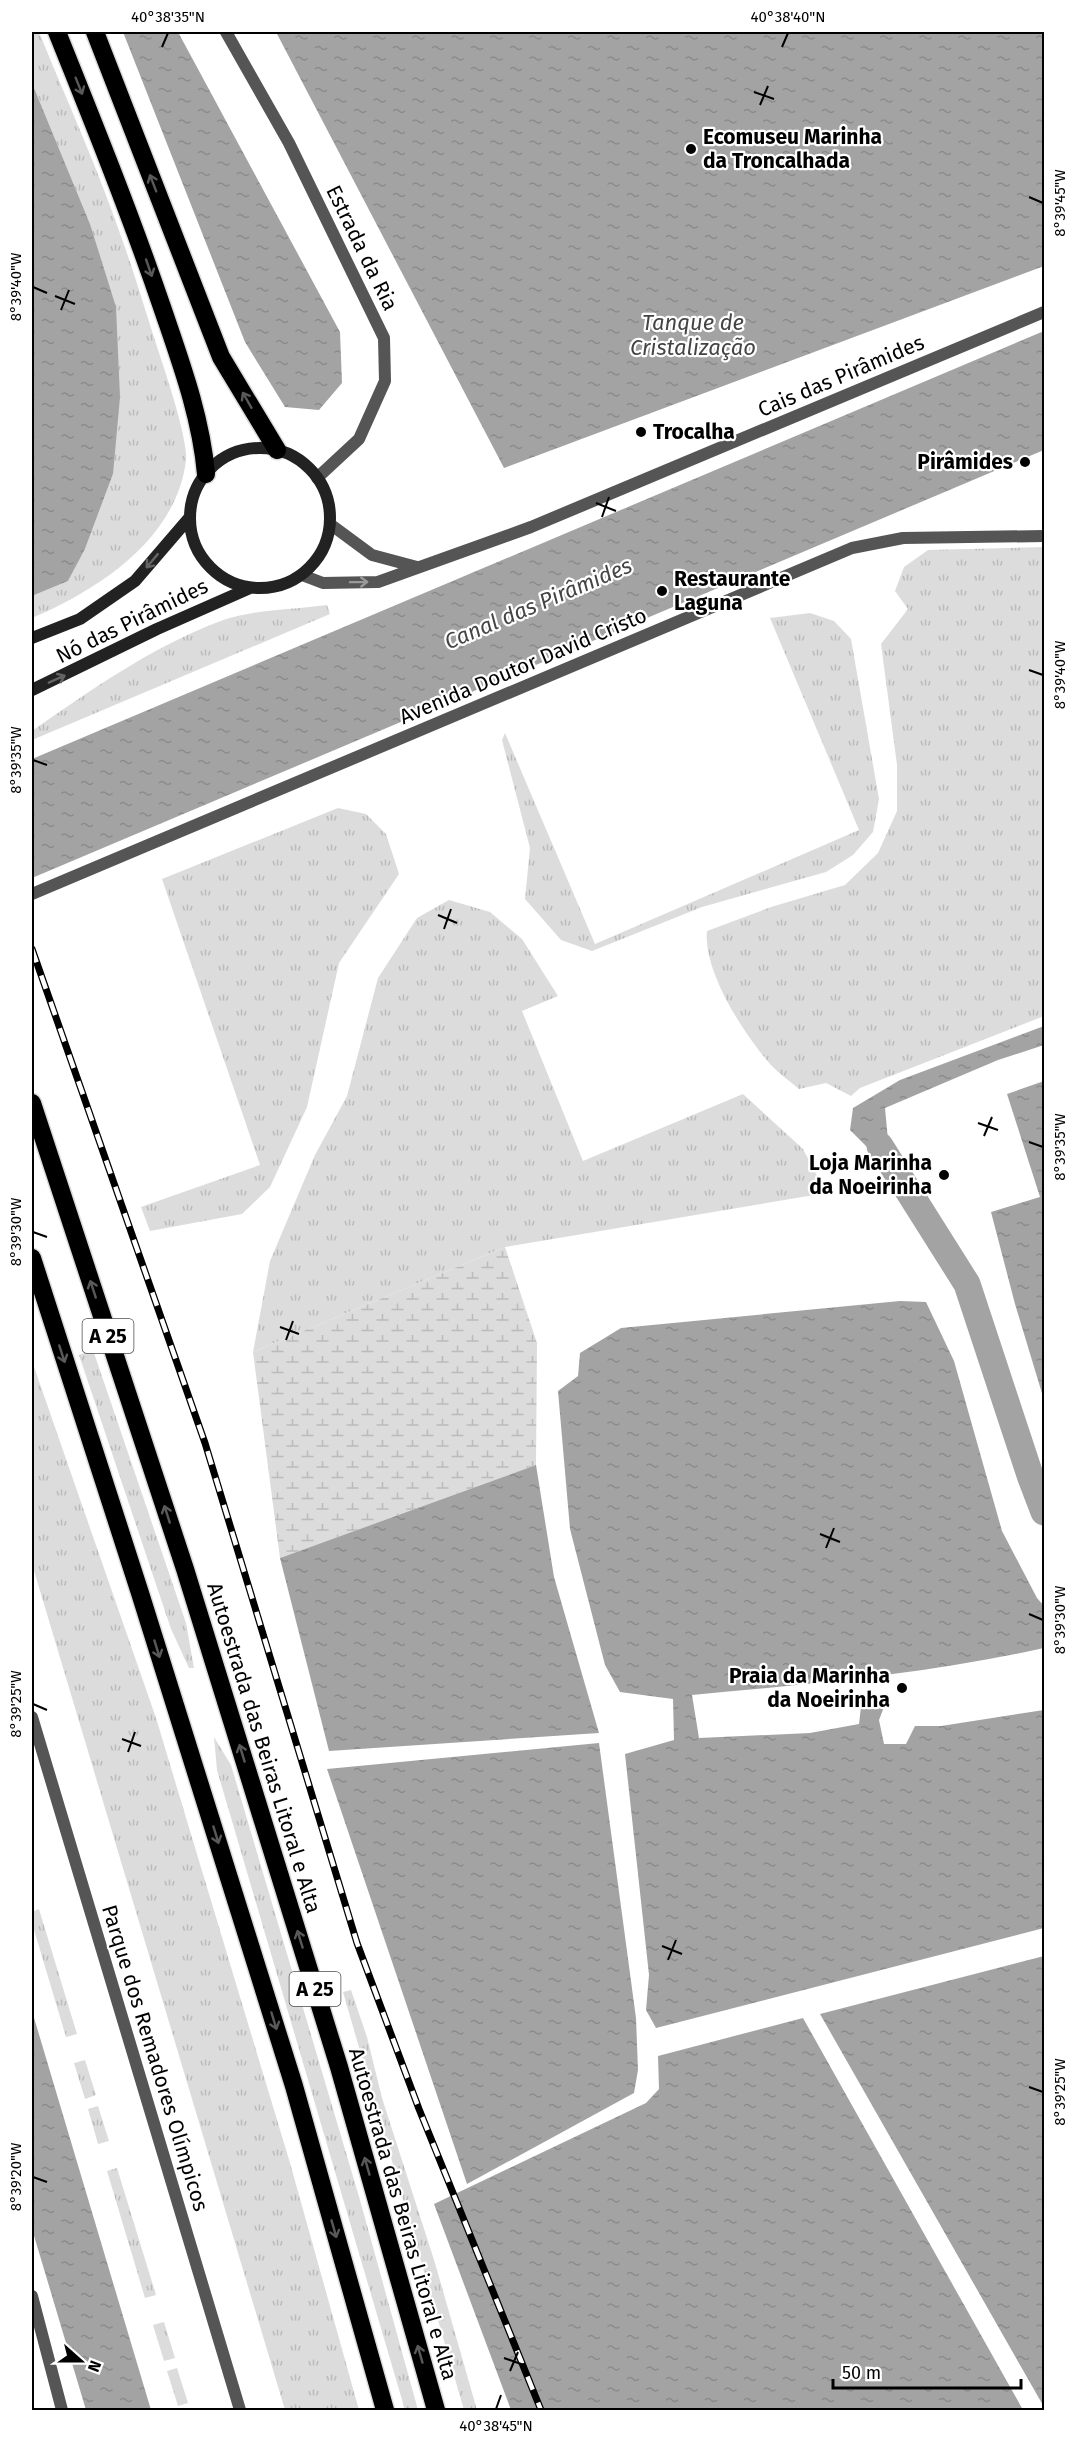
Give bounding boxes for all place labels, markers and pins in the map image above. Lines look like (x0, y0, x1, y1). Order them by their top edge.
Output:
place label: Ecomuseu Marinha da Troncalhada (703, 124, 882, 174)
marker: Ecomuseu Marinha da Troncalhada (684, 142, 698, 156)
place label: Trocalha (653, 419, 735, 445)
marker: Trocalha (634, 425, 648, 439)
place label: Pirâmides (917, 449, 1013, 475)
marker: Pirâmides (1018, 455, 1032, 469)
place label: Restaurante Laguna (674, 566, 791, 616)
marker: Restaurante Laguna (655, 584, 669, 598)
place label: Loja Marinha da Noeirinha (809, 1150, 932, 1200)
marker: Loja Marinha da Noeirinha (937, 1168, 951, 1182)
place label: Praia da Marinha da Noeirinha (729, 1663, 890, 1713)
marker: Praia da Marinha da Noeirinha (895, 1681, 909, 1695)

